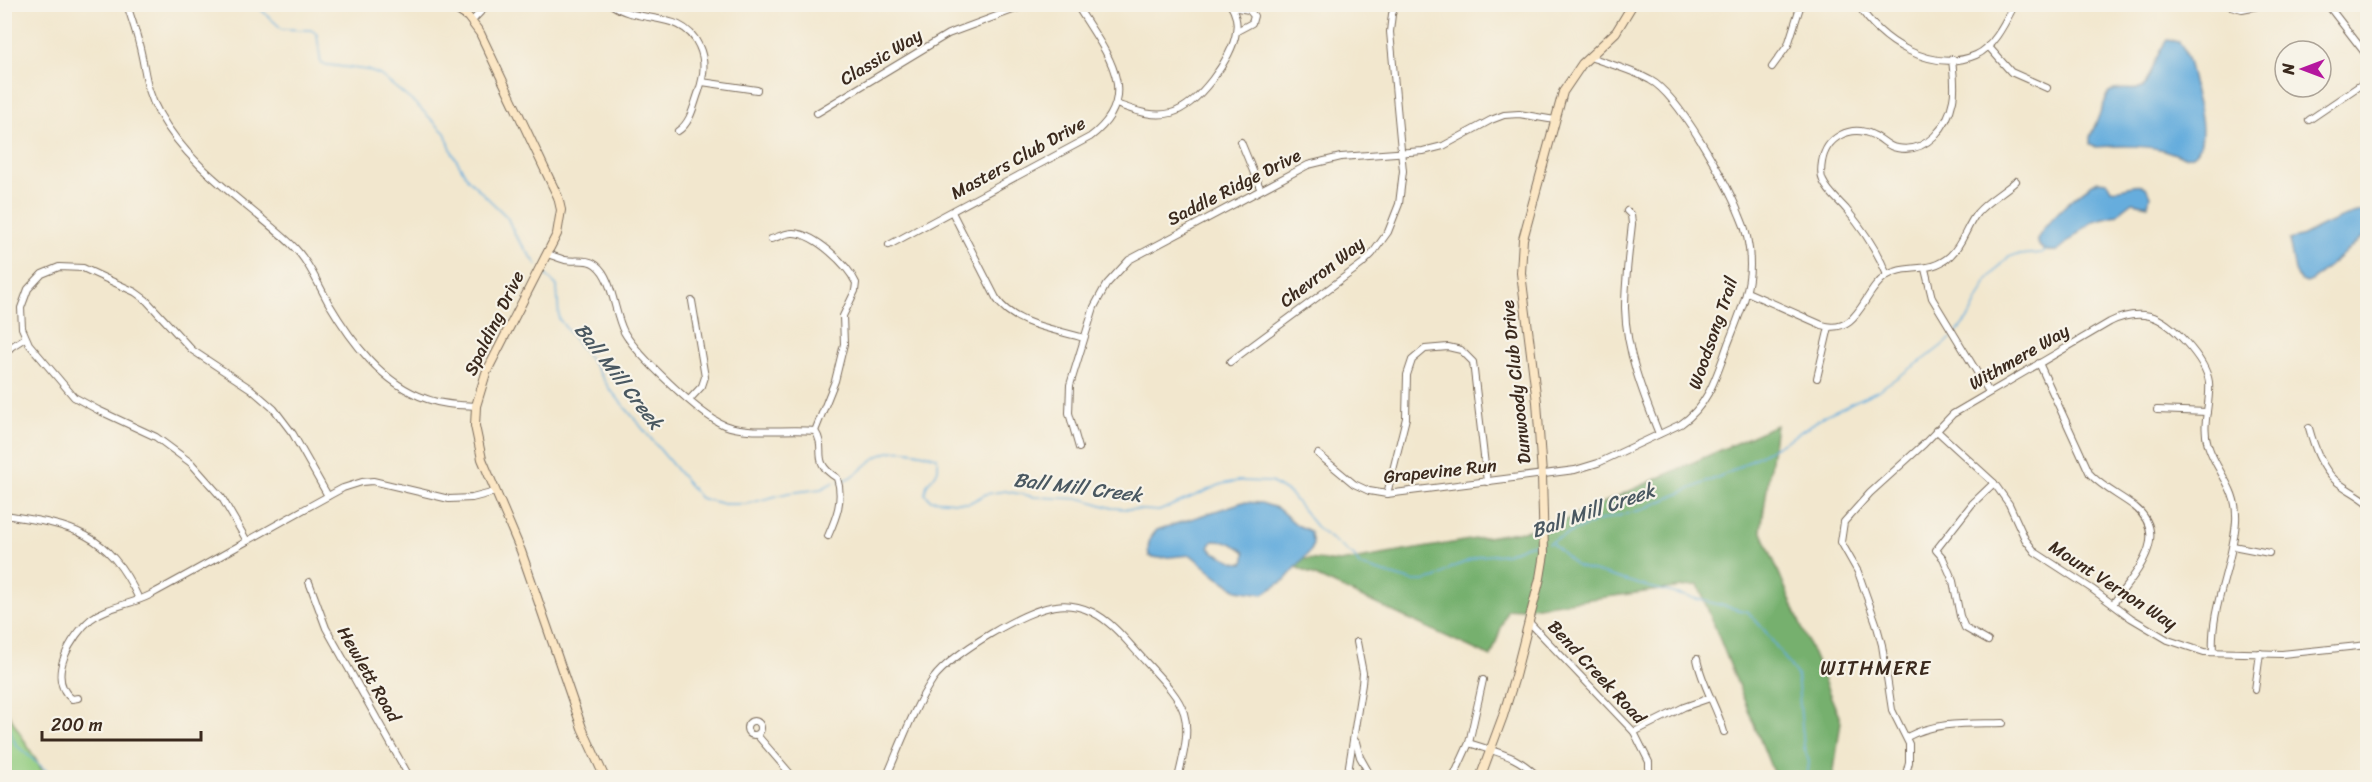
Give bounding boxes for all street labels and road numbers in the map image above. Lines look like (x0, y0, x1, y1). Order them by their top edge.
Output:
street label: Classic Way (833, 19, 929, 94)
street label: Masters Club Drive (944, 108, 1092, 208)
street label: Saddle Ridge Drive (1161, 139, 1307, 235)
street label: Chevron Way (1272, 228, 1372, 316)
street label: Spalding Drive (455, 265, 533, 381)
street label: Woodsong Trail (1679, 272, 1748, 394)
street label: Dunwoody Club Drive (1491, 298, 1541, 466)
street label: Withmere Way (1962, 315, 2076, 399)
street label: Grapevine Run (1382, 449, 1498, 493)
street label: Mount Vernon Way (2042, 531, 2184, 639)
street label: Bend Creek Road (1540, 612, 1655, 733)
street label: Hewlett Road (328, 620, 410, 730)

